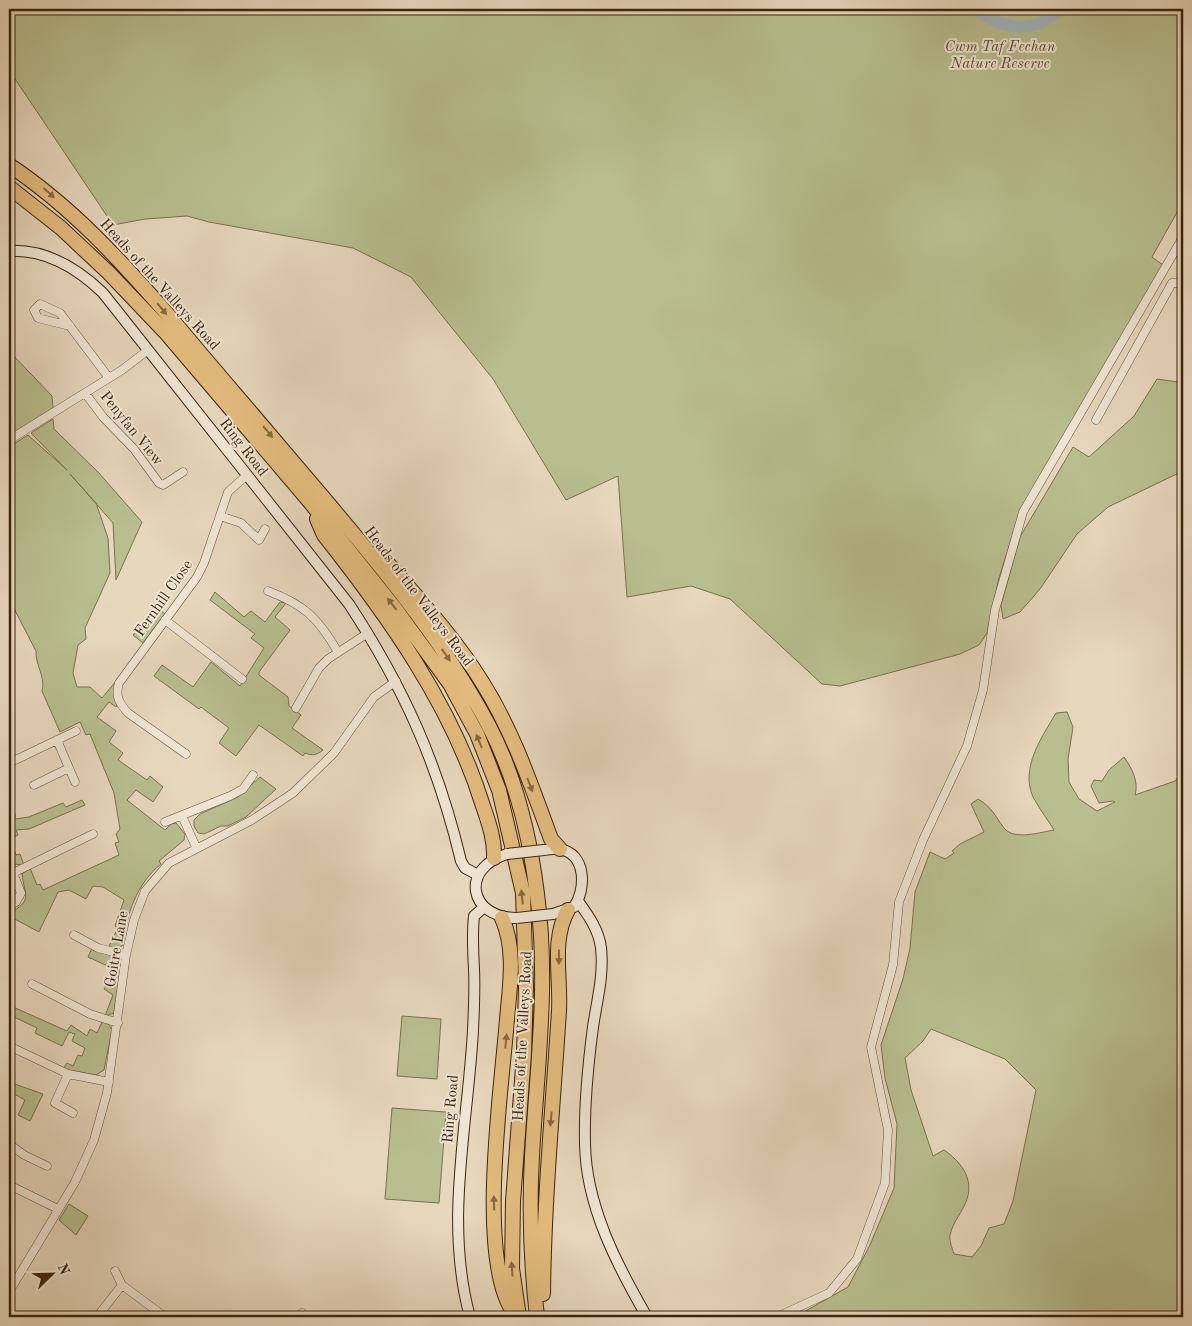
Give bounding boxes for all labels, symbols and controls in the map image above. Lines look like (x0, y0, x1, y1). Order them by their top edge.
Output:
park label: Cwm Taf Fechan Nature Reserve (945, 40, 1056, 72)
one-way arrow (42, 187, 54, 199)
street label: Heads of the Valleys Road (96, 217, 222, 354)
one-way arrow (157, 302, 168, 315)
street label: Penyfan View (97, 389, 165, 469)
street label: Ring Road (216, 416, 270, 480)
one-way arrow (262, 426, 274, 438)
street label: Heads of the Valleys Road (360, 524, 475, 670)
street label: Fernhill Close (132, 558, 196, 640)
one-way arrow (387, 598, 398, 611)
one-way arrow (441, 648, 451, 662)
one-way arrow (475, 734, 483, 748)
one-way arrow (527, 778, 535, 792)
one-way arrow (518, 889, 526, 905)
street label: Goitre Lane (103, 910, 132, 989)
one-way arrow (555, 949, 563, 965)
street label: Heads of the Valleys Road (512, 950, 535, 1122)
one-way arrow (502, 1033, 510, 1049)
street label: Ring Road (441, 1074, 462, 1144)
one-way arrow (547, 1111, 555, 1127)
one-way arrow (490, 1195, 498, 1211)
north arrow (28, 1248, 78, 1298)
one-way arrow (508, 1261, 516, 1277)
text: N (55, 1262, 72, 1277)

